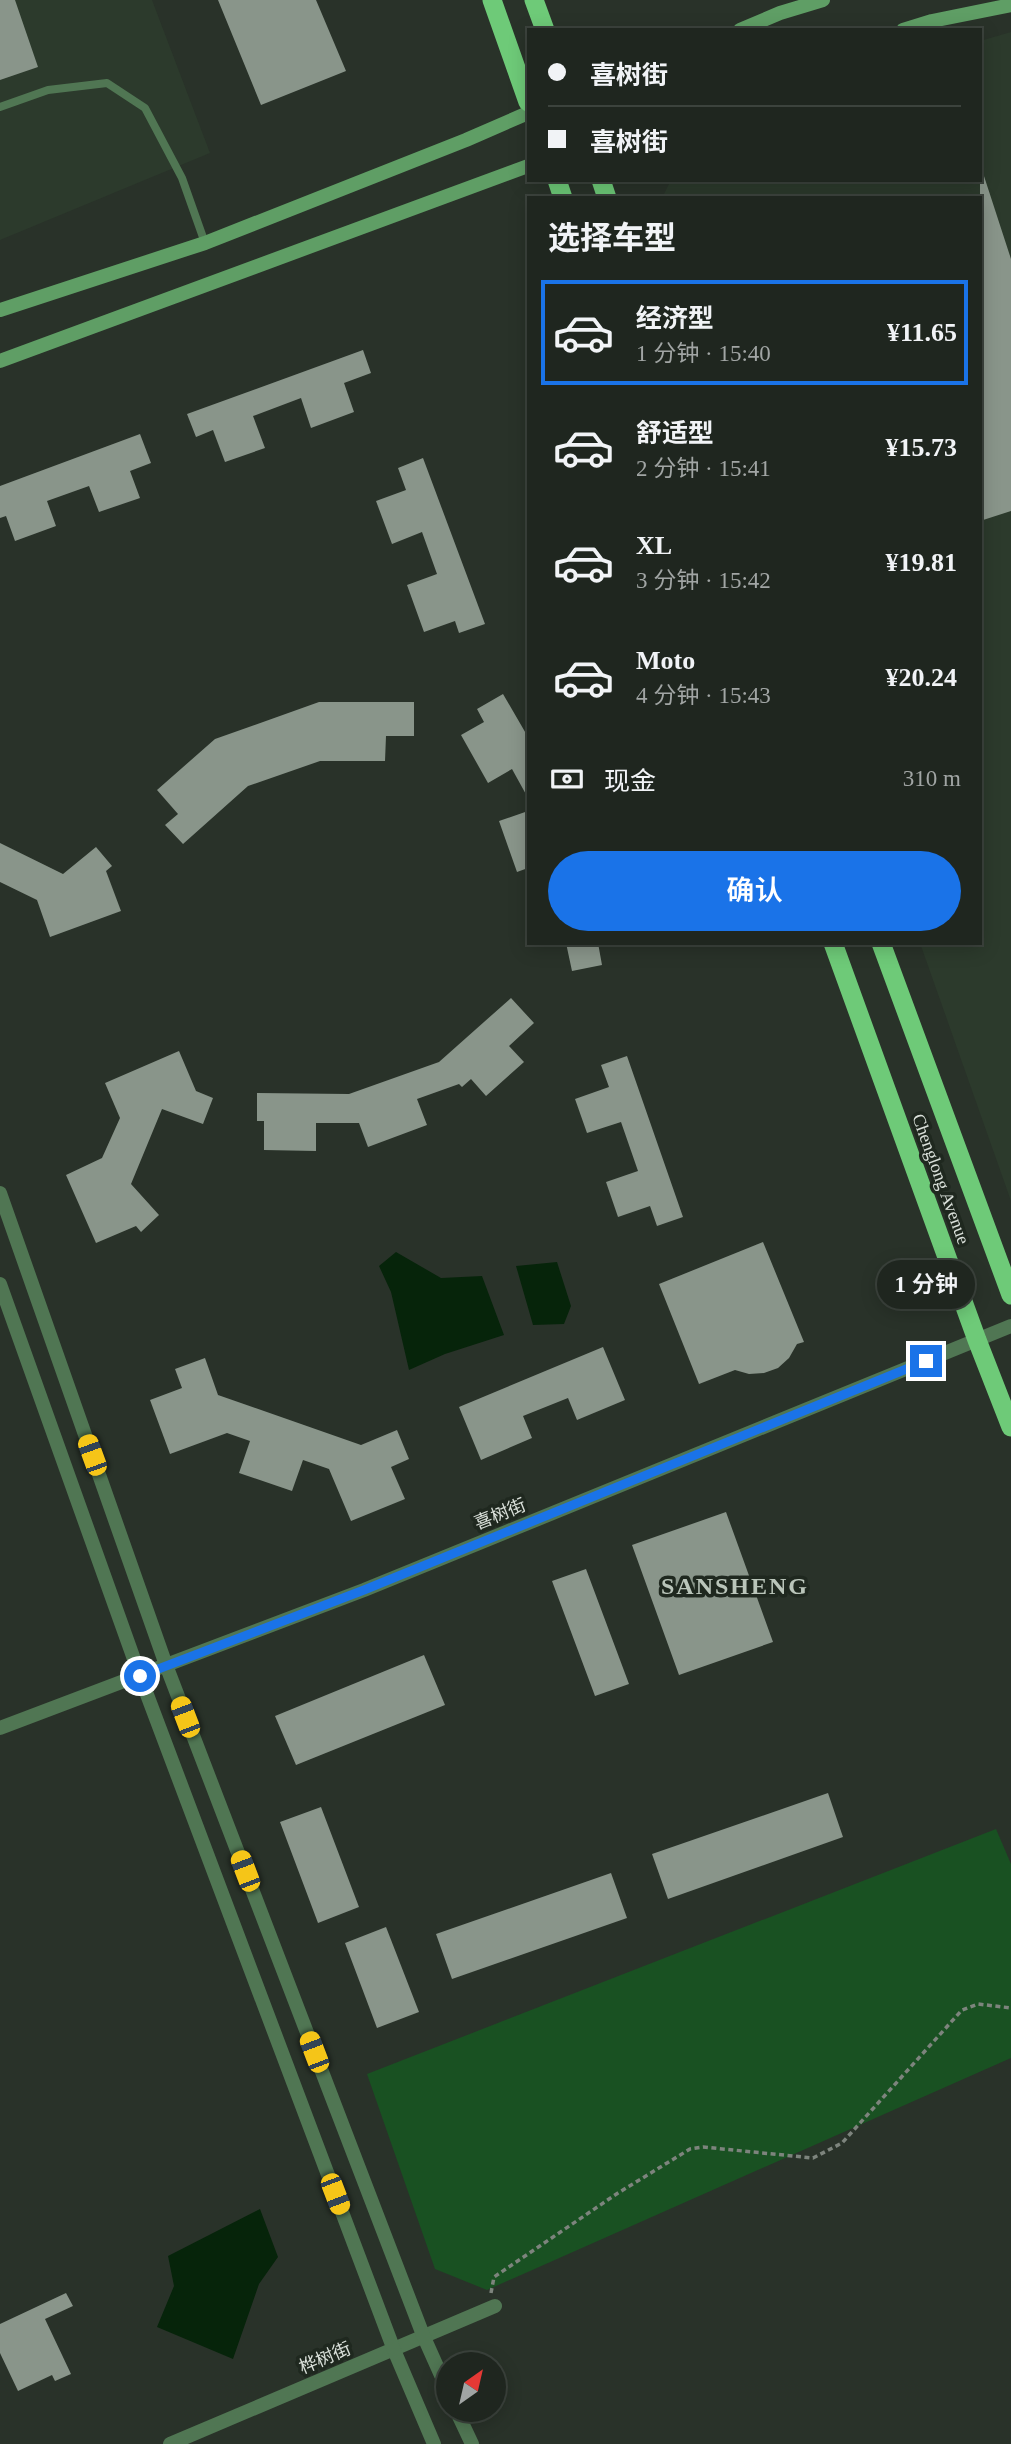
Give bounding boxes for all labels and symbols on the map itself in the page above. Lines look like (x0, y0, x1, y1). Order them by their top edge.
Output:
street label: Chenglong Avenue (908, 1111, 974, 1247)
callout: 1 分钟 (877, 1260, 975, 1308)
route end (910, 1345, 942, 1377)
car (75, 1432, 110, 1478)
street label: 喜树街 (471, 1495, 529, 1533)
district label: SANSHENG (661, 1573, 809, 1599)
route start (124, 1660, 156, 1692)
car (168, 1694, 203, 1740)
car (228, 1848, 263, 1894)
car (297, 2029, 332, 2075)
car (318, 2171, 353, 2217)
street label: 桦树街 (296, 2338, 354, 2378)
north arrow (436, 2352, 506, 2422)

